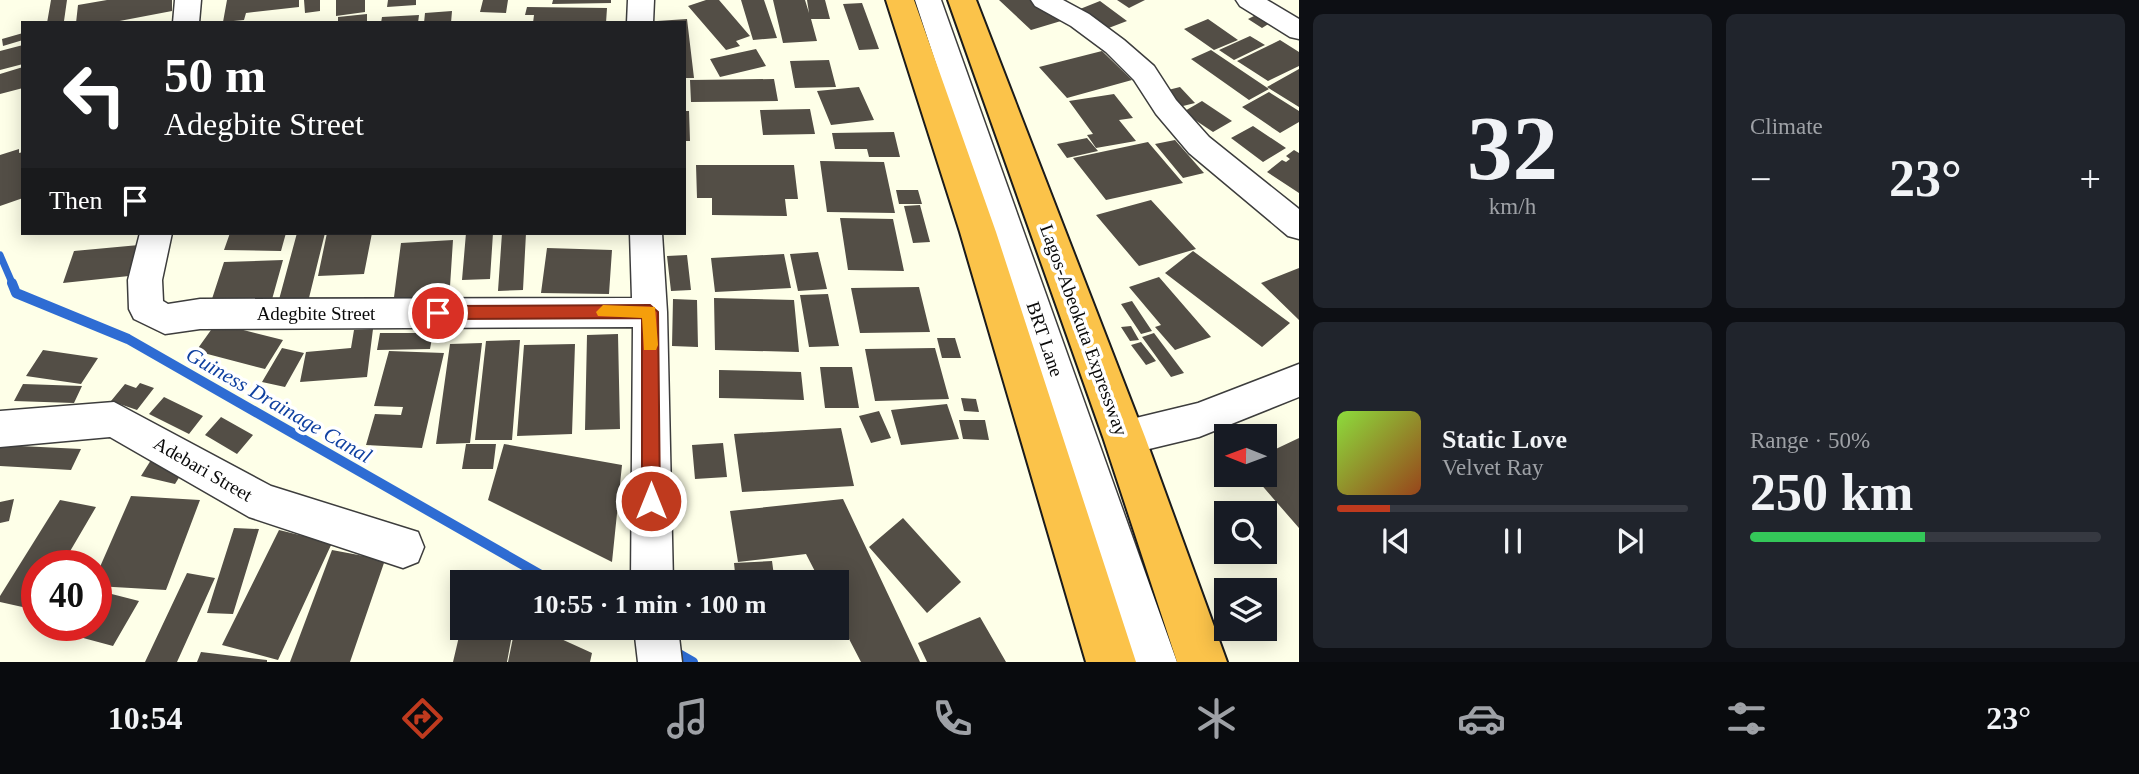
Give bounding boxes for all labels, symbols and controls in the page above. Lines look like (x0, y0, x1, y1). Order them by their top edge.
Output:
text: 50 m (164, 48, 266, 103)
icon: left (49, 49, 140, 140)
text: 32 (1467, 98, 1558, 199)
text: Adegbite Street (164, 106, 364, 142)
text: Climate (1750, 114, 1823, 139)
text: 23° (1889, 150, 1962, 207)
text: − (1750, 158, 1771, 200)
text: + (2080, 158, 2101, 200)
icon: arrive (116, 182, 154, 220)
text: Then (49, 186, 102, 215)
text: km/h (1489, 194, 1536, 219)
street label: Lagos-Abeokuta Expressway (1036, 222, 1132, 439)
pin (408, 283, 468, 343)
icon: arrive (419, 294, 457, 332)
street label: BRT Lane (1022, 299, 1068, 379)
street label: Adegbite Street (257, 303, 376, 324)
water label: Guiness Drainage Canal (182, 342, 376, 468)
north arrow (1214, 424, 1278, 486)
map controls (1214, 424, 1277, 641)
text: Static Love (1442, 425, 1567, 454)
text: Range · 50% (1750, 428, 1870, 453)
street label: Adebari Street (150, 432, 257, 506)
text: Velvet Ray (1442, 455, 1544, 480)
position arrow (614, 464, 688, 538)
text: 250 km (1750, 464, 1913, 521)
button: search (1214, 501, 1277, 564)
icon: previous (1377, 522, 1415, 560)
icon: pause (1494, 522, 1532, 560)
icon: next (1611, 522, 1649, 560)
speed limit sign: 40 (21, 550, 112, 641)
button: layers (1214, 578, 1277, 641)
text: 10:55 · 1 min · 100 m (533, 590, 767, 619)
icon: directions (398, 694, 447, 743)
icon: music (663, 694, 712, 743)
icon: phone (928, 694, 977, 743)
icon: climate (1192, 694, 1241, 743)
icon: car (1457, 694, 1506, 743)
icon: filters (1722, 694, 1771, 743)
text: 10:54 (108, 700, 183, 736)
text: 23° (1986, 700, 2031, 736)

